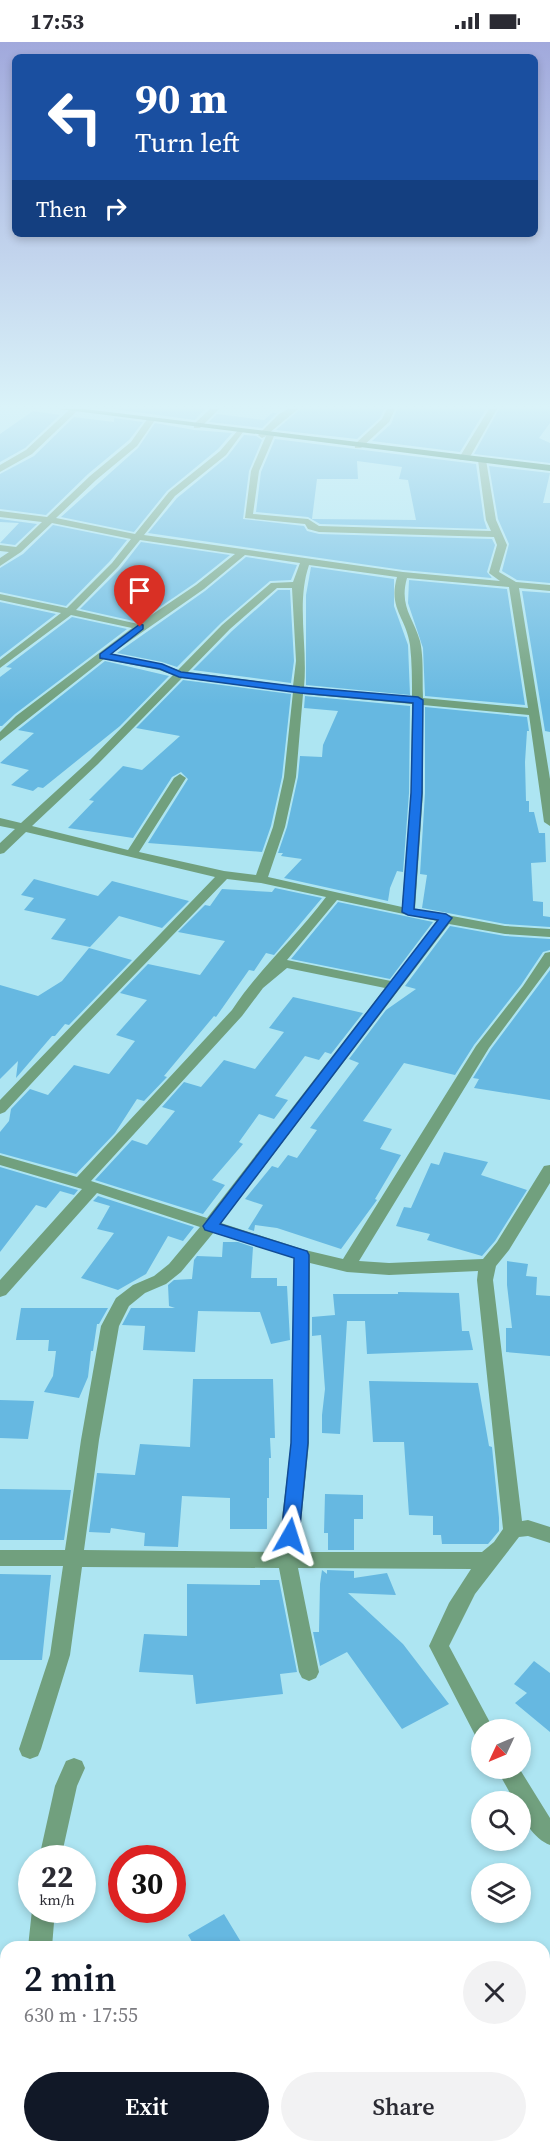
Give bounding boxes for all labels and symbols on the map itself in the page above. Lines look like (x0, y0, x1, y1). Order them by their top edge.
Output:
pin (114, 565, 165, 627)
position arrow (258, 1504, 322, 1568)
north arrow (471, 1719, 531, 1779)
speed limit sign: 30 (108, 1845, 186, 1923)

